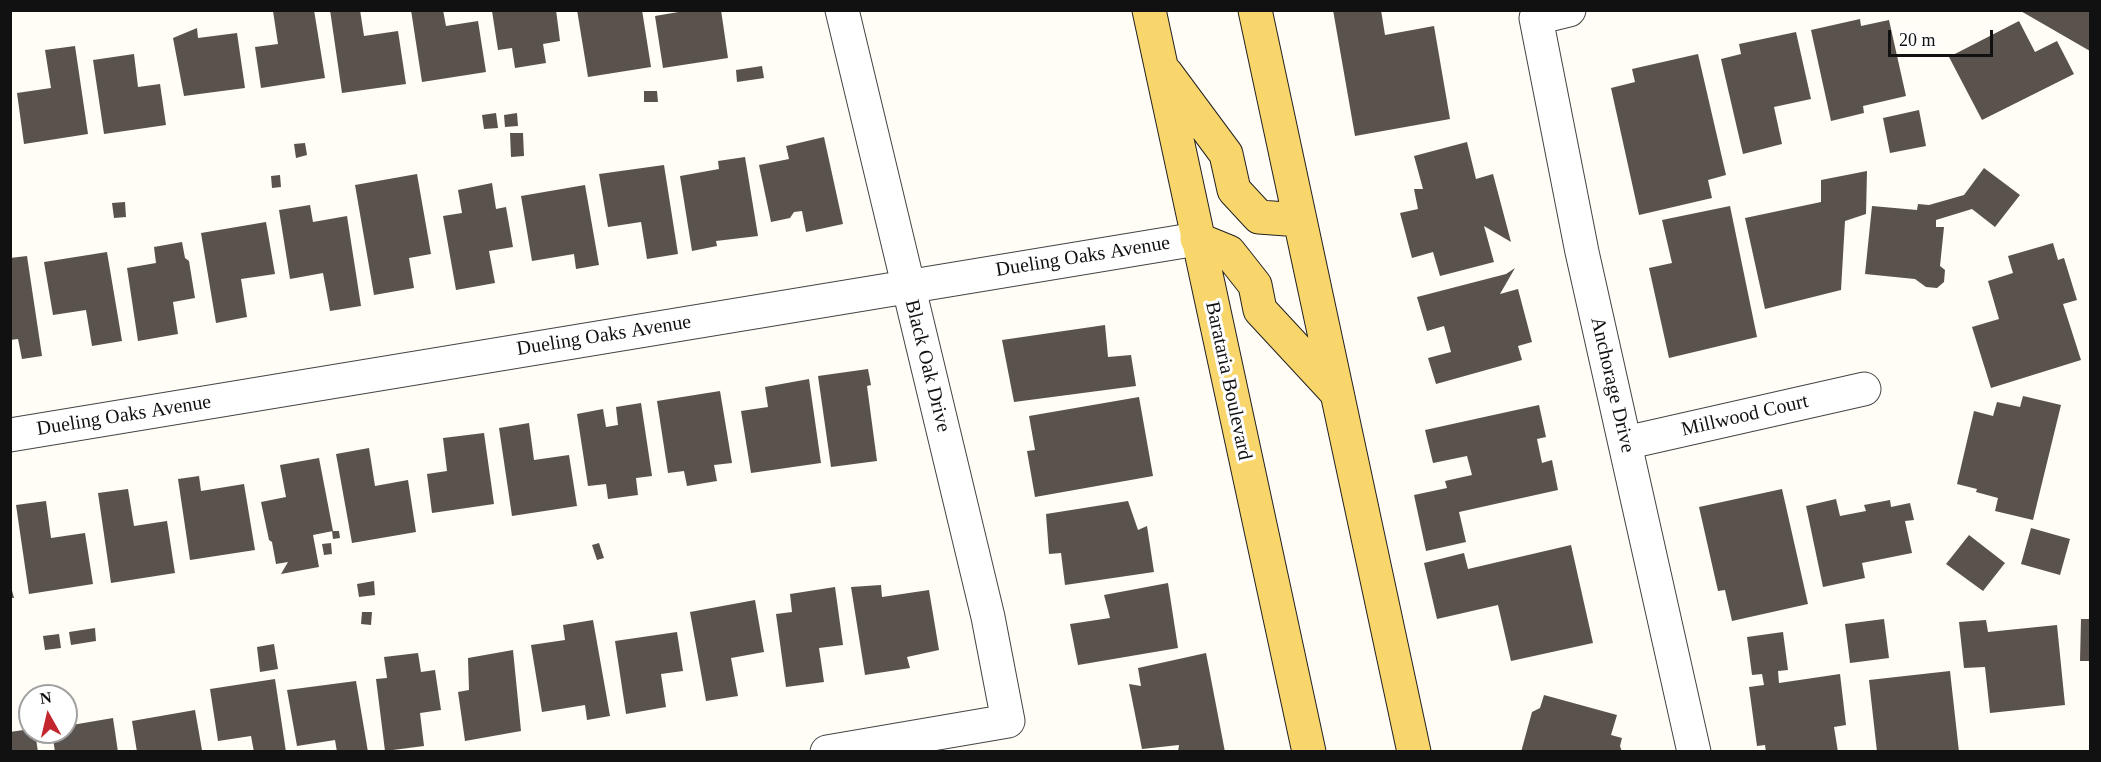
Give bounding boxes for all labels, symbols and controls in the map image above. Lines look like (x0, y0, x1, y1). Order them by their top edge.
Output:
scale bar (1891, 18, 1996, 56)
text: 20 m (1899, 30, 1936, 50)
street label: Dueling Oaks Avenue (994, 231, 1172, 283)
street label: Black Oak Drive (899, 297, 955, 435)
street label: Barataria Boulevard (1199, 299, 1257, 463)
street label: Dueling Oaks Avenue (515, 310, 693, 362)
street label: Anchorage Drive (1585, 315, 1639, 455)
street label: Dueling Oaks Avenue (35, 390, 213, 442)
street label: Millwood Court (1679, 390, 1811, 442)
north arrow (18, 684, 78, 744)
text: N (39, 688, 53, 707)

